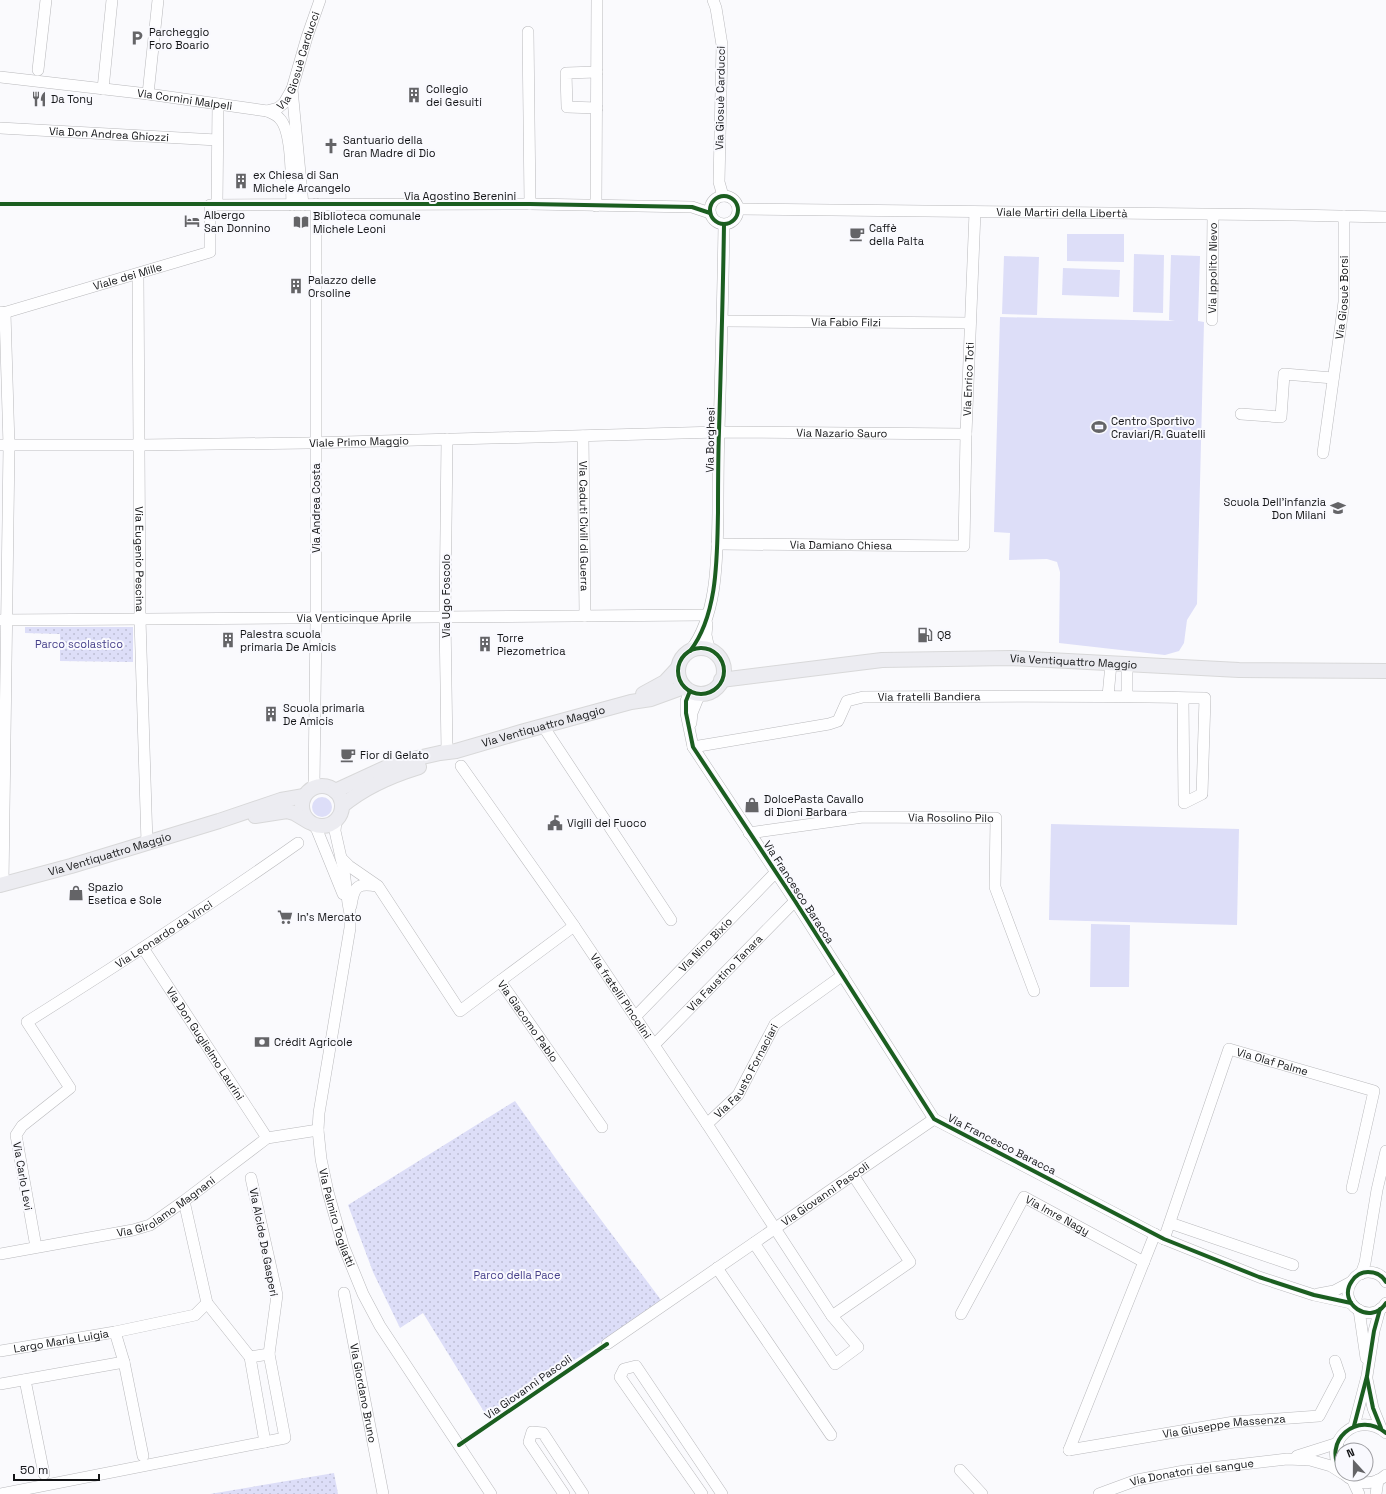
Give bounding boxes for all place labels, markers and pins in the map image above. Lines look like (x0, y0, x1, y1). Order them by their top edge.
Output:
place label: Parcheggio Foro Boario (149, 25, 209, 52)
parking icon: Parcheggio Foro Boario (128, 29, 146, 47)
place label: Collegio dei Gesuiti (426, 82, 482, 109)
building icon: Collegio dei Gesuiti (405, 86, 423, 104)
restaurant icon: Da Tony (30, 90, 48, 108)
place label: Da Tony (51, 92, 93, 106)
place label: Santuario della Gran Madre di Dio (343, 133, 436, 160)
church icon: Santuario della Gran Madre di Dio (322, 137, 340, 155)
place label: ex Chiesa di San Michele Arcangelo (253, 168, 351, 195)
building icon: ex Chiesa di San Michele Arcangelo (232, 172, 250, 190)
place label: Albergo San Donnino (204, 208, 271, 235)
place label: Biblioteca comunale Michele Leoni (313, 209, 421, 236)
hotel icon: Albergo San Donnino (183, 212, 201, 230)
library icon: Biblioteca comunale Michele Leoni (292, 213, 310, 231)
place label: Caffè della Palta (869, 221, 925, 248)
cafe icon: Caffè della Palta (848, 225, 866, 243)
place label: Palazzo delle Orsoline (308, 273, 376, 300)
building icon: Palazzo delle Orsoline (287, 277, 305, 295)
place label: Centro Sportivo Craviari/R. Guatelli (1111, 414, 1206, 441)
sports icon: Centro Sportivo Craviari/R. Guatelli (1090, 418, 1108, 436)
place label: Scuola Dell'infanzia Don Milani (1223, 495, 1327, 522)
school or university icon: Scuola Dell'infanzia Don Milani (1329, 499, 1347, 517)
fuel station icon: Q8 (916, 626, 934, 644)
place label: Palestra scuola primaria De Amicis (240, 627, 337, 654)
place label: Q8 (937, 628, 951, 642)
building icon: Palestra scuola primaria De Amicis (219, 631, 237, 649)
place label: Torre Piezometrica (497, 631, 566, 658)
building icon: Torre Piezometrica (476, 635, 494, 653)
place label: Scuola primaria De Amicis (283, 701, 365, 728)
building icon: Scuola primaria De Amicis (262, 705, 280, 723)
cafe icon: Fior di Gelato (339, 746, 357, 764)
place label: Fior di Gelato (360, 748, 429, 762)
place label: DolcePasta Cavallo di Dioni Barbara (764, 792, 864, 819)
shop icon: DolcePasta Cavallo di Dioni Barbara (743, 796, 761, 814)
public building icon: Vigili del Fuoco (546, 814, 564, 832)
place label: Vigili del Fuoco (567, 816, 647, 830)
place label: Spazio Esetica e Sole (88, 880, 162, 907)
shop icon: Spazio Esetica e Sole (67, 884, 85, 902)
supermarket icon: In's Mercato (276, 908, 294, 926)
place label: In's Mercato (297, 910, 362, 924)
bank icon: Crédit Agricole (253, 1033, 271, 1051)
place label: Crédit Agricole (274, 1035, 352, 1049)

